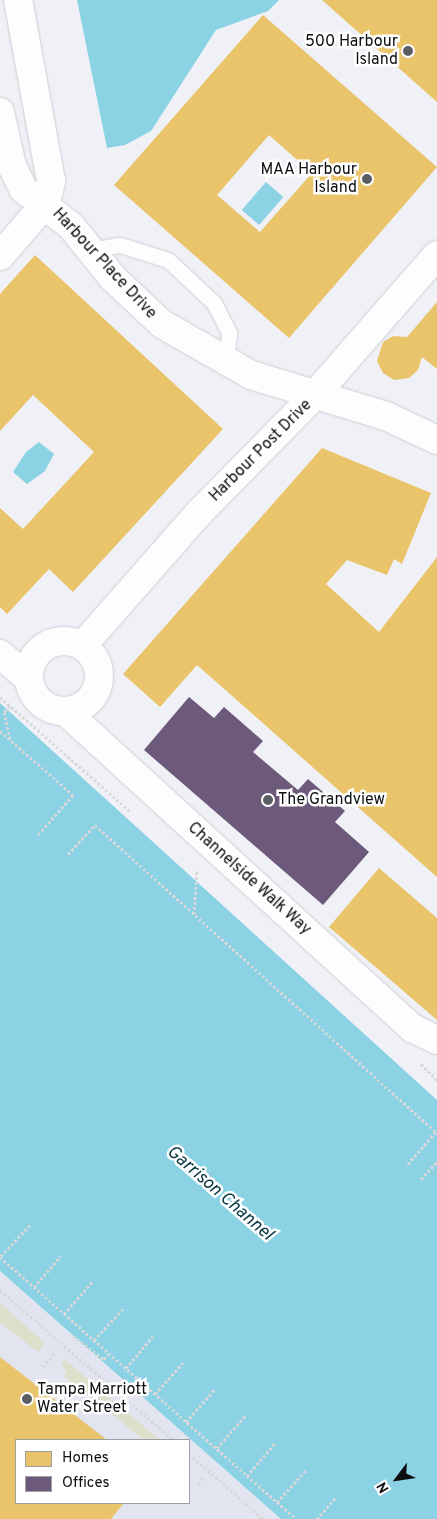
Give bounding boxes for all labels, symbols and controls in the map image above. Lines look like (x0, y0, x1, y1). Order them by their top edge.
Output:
place label: 500 Harbour Island (305, 32, 398, 70)
marker: 500 Harbour Island (402, 45, 414, 57)
place label: MAA Harbour Island (260, 160, 357, 198)
marker: MAA Harbour Island (361, 173, 373, 185)
street label: Harbour Place Drive (48, 205, 160, 323)
street label: Harbour Post Drive (206, 396, 316, 506)
place label: The Grandview (278, 790, 385, 810)
marker: The Grandview (262, 794, 274, 806)
street label: Channelside Walk Way (183, 818, 315, 940)
water label: Garrison Channel (161, 1142, 277, 1246)
place label: Tampa Marriott Water Street (37, 1380, 147, 1418)
marker: Tampa Marriott Water Street (21, 1393, 33, 1405)
legend (15, 1439, 190, 1504)
text: Homes (62, 1449, 109, 1468)
north arrow (372, 1454, 422, 1504)
text: Offices (62, 1474, 109, 1493)
text: N (374, 1478, 394, 1496)

